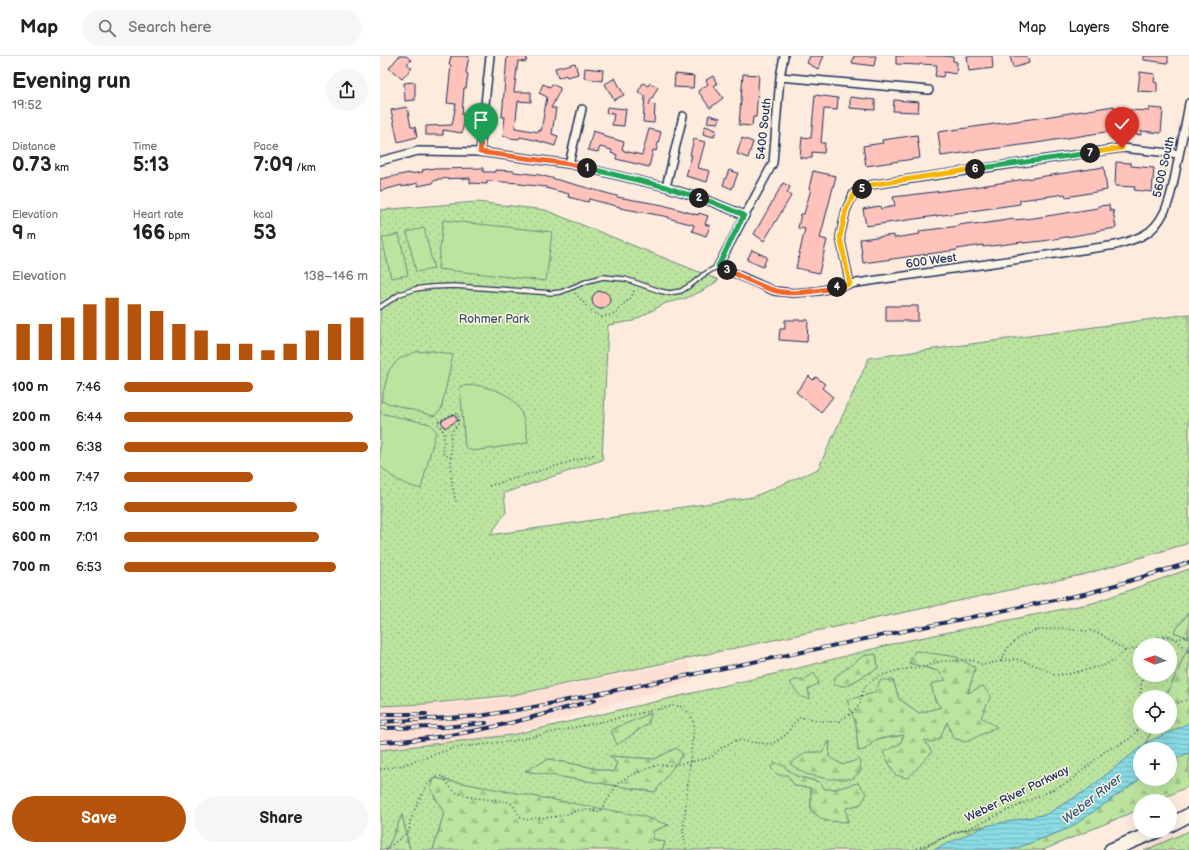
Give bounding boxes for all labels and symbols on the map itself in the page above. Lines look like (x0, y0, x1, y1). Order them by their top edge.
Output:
street label: 5400 South (753, 97, 775, 161)
pin (464, 103, 498, 144)
pin (1105, 107, 1139, 148)
street label: 5600 South (1150, 135, 1178, 199)
pin: 7 (1080, 143, 1100, 163)
pin: 1 (577, 158, 597, 178)
pin: 6 (965, 159, 985, 179)
pin: 5 (852, 179, 872, 199)
pin: 2 (689, 188, 709, 208)
street label: 600 West (905, 250, 958, 272)
pin: 3 (717, 260, 737, 280)
pin: 4 (827, 277, 847, 297)
park label: Rohmer Park (459, 312, 529, 327)
north arrow (1133, 638, 1177, 682)
street label: Weber River Parkway (962, 762, 1072, 826)
water label: Weber River (1059, 770, 1126, 827)

